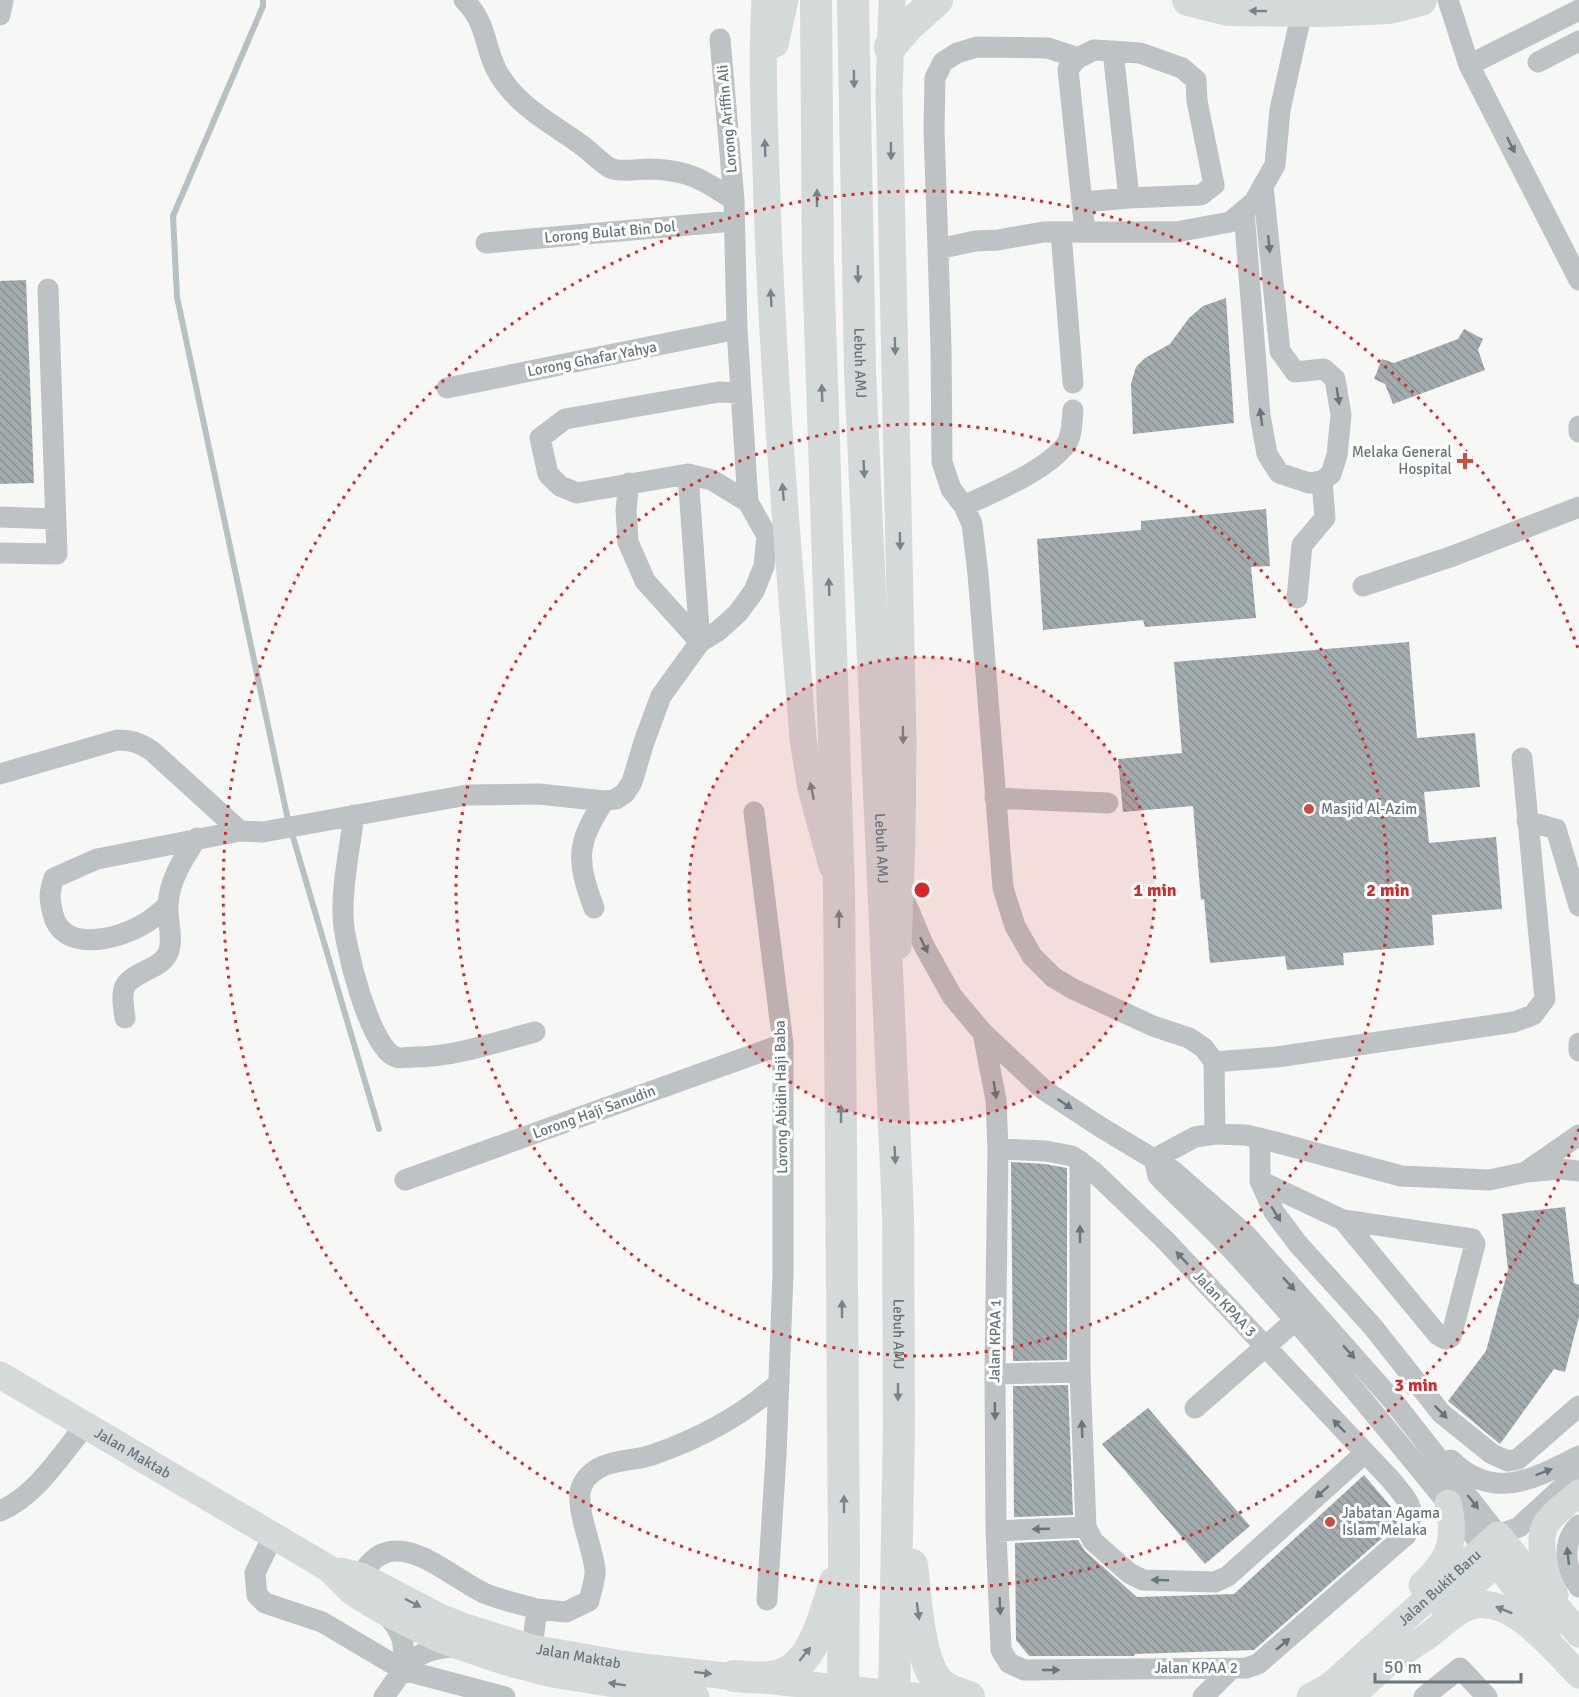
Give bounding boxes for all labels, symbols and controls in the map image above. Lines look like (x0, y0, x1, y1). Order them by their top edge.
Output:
one-way arrow (1249, 6, 1268, 16)
street label: Lorong Ariffin Ali (713, 64, 741, 174)
one-way arrow (850, 70, 859, 89)
one-way arrow (1506, 137, 1516, 154)
one-way arrow (761, 139, 770, 158)
one-way arrow (886, 141, 896, 160)
one-way arrow (812, 188, 822, 207)
street label: Lorong Bulat Bin Dol (543, 217, 677, 247)
one-way arrow (1264, 234, 1274, 253)
one-way arrow (853, 265, 863, 284)
one-way arrow (767, 288, 776, 307)
street label: Lebuh AMJ (850, 327, 870, 399)
one-way arrow (891, 336, 900, 355)
street label: Lorong Ghafar Yahya (526, 338, 658, 380)
one-way arrow (818, 383, 827, 402)
one-way arrow (1334, 387, 1343, 406)
one-way arrow (1257, 408, 1266, 427)
place label: Melaka General Hospital (1352, 443, 1452, 478)
marker: Melaka General Hospital (1456, 452, 1474, 470)
one-way arrow (860, 460, 869, 479)
one-way arrow (778, 483, 788, 502)
one-way arrow (895, 531, 904, 550)
one-way arrow (825, 578, 834, 597)
one-way arrow (898, 726, 908, 745)
one-way arrow (807, 781, 816, 800)
place label: Masjid Al-Azim (1321, 800, 1417, 818)
marker: Masjid Al-Azim (1302, 802, 1316, 816)
street label: Lebuh AMJ (871, 813, 892, 884)
text: 1 min (1133, 879, 1177, 901)
text: 2 min (1366, 879, 1410, 901)
centre of rings (912, 880, 932, 900)
one-way arrow (834, 910, 844, 929)
one-way arrow (919, 936, 928, 953)
street label: Lorong Abidin Haji Baba (771, 1020, 791, 1174)
one-way arrow (990, 1080, 999, 1099)
street label: Lorong Haji Sanudin (530, 1081, 658, 1143)
one-way arrow (1057, 1099, 1073, 1110)
one-way arrow (836, 1105, 846, 1124)
one-way arrow (891, 1146, 900, 1165)
one-way arrow (1271, 1206, 1282, 1222)
one-way arrow (1075, 1224, 1085, 1243)
one-way arrow (1176, 1251, 1189, 1266)
street label: Jalan KPAA 3 (1190, 1267, 1260, 1341)
one-way arrow (1282, 1276, 1295, 1291)
street label: Lebuh AMJ (889, 1299, 908, 1369)
street label: Jalan KPAA 1 (985, 1299, 1005, 1383)
one-way arrow (837, 1300, 847, 1319)
one-way arrow (1342, 1344, 1356, 1359)
text: 3 min (1394, 1374, 1438, 1396)
one-way arrow (893, 1383, 903, 1402)
one-way arrow (990, 1401, 1000, 1420)
one-way arrow (1434, 1404, 1448, 1418)
one-way arrow (1077, 1419, 1087, 1438)
one-way arrow (1333, 1419, 1347, 1433)
street label: Jalan Maktab (91, 1424, 174, 1483)
one-way arrow (1535, 1466, 1553, 1476)
one-way arrow (1314, 1485, 1329, 1499)
one-way arrow (1467, 1494, 1480, 1510)
one-way arrow (839, 1495, 849, 1514)
place label: Jabatan Agama Islam Melaka (1342, 1504, 1440, 1539)
marker: Jabatan Agama Islam Melaka (1323, 1515, 1337, 1529)
one-way arrow (1032, 1524, 1051, 1533)
street label: Jalan Bukit Baru (1394, 1546, 1485, 1629)
one-way arrow (1563, 1546, 1573, 1565)
one-way arrow (1151, 1575, 1170, 1585)
one-way arrow (995, 1596, 1004, 1615)
one-way arrow (405, 1599, 422, 1608)
one-way arrow (913, 1601, 923, 1620)
one-way arrow (1494, 1605, 1512, 1615)
one-way arrow (1275, 1638, 1290, 1651)
street label: Jalan Maktab (535, 1640, 622, 1673)
one-way arrow (798, 1646, 811, 1662)
scale bar (1375, 1646, 1520, 1684)
text: 50 m (1384, 1656, 1422, 1678)
street label: Jalan KPAA 2 (1154, 1659, 1238, 1677)
one-way arrow (1042, 1665, 1061, 1675)
one-way arrow (693, 1668, 712, 1678)
one-way arrow (608, 1680, 627, 1689)

